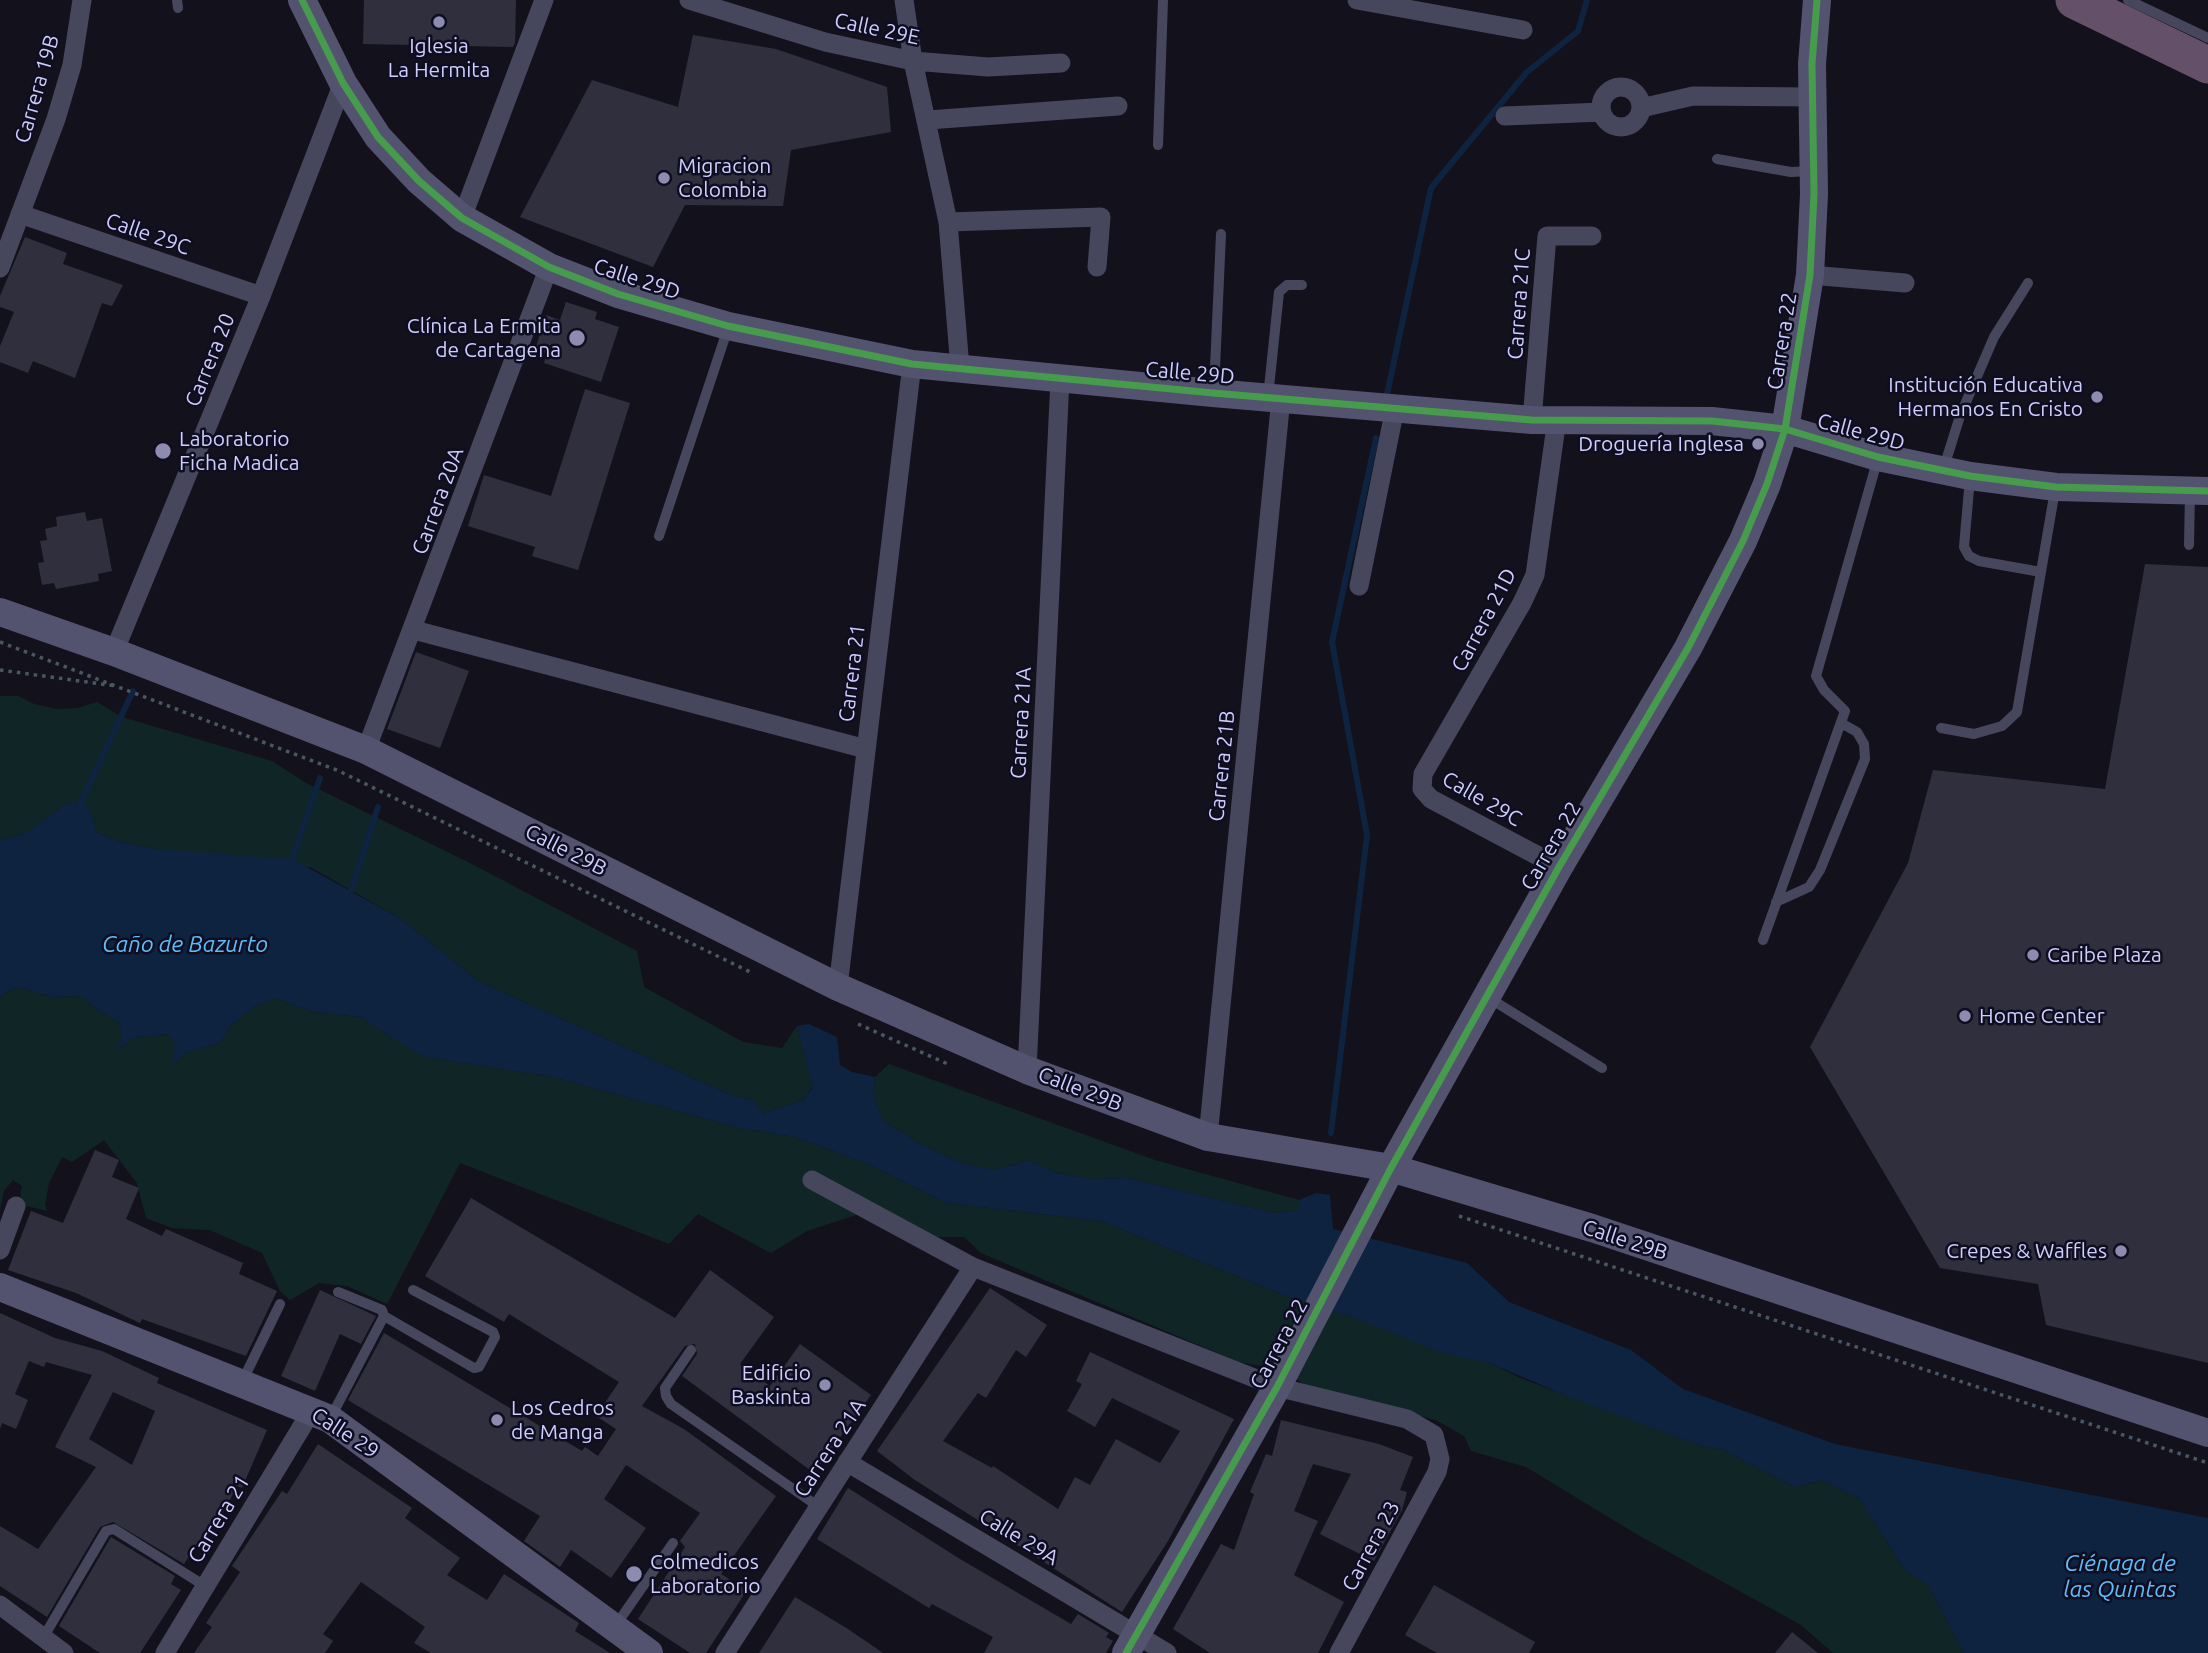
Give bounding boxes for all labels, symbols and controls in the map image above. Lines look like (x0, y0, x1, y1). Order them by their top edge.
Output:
street label: Calle 29E (832, 8, 922, 50)
marker: Iglesia La Hermita (431, 14, 447, 30)
street label: Carrera 19B (9, 32, 65, 146)
place label: Iglesia La Hermita (388, 33, 490, 83)
place label: Migracion Colombia (678, 153, 771, 203)
marker: Migracion Colombia (656, 170, 672, 186)
street label: Calle 29C (102, 208, 194, 260)
street label: Carrera 21C (1503, 248, 1535, 360)
street label: Calle 29D (590, 253, 684, 305)
street label: Carrera 22 (1762, 290, 1802, 392)
street label: Carrera 20 (180, 310, 240, 410)
place label: Clínica La Ermita de Cartagena (407, 313, 561, 363)
marker: Clínica La Ermita de Cartagena (567, 328, 587, 348)
street label: Calle 29D (1144, 357, 1236, 389)
place label: Institución Educativa Hermanos En Cristo (1888, 372, 2083, 422)
marker: Institución Educativa Hermanos En Cristo (2089, 389, 2105, 405)
street label: Calle 29D (1814, 408, 1908, 456)
place label: Laboratorio Ficha Madica (179, 426, 299, 476)
place label: Droguería Inglesa (1578, 431, 1744, 457)
marker: Droguería Inglesa (1750, 436, 1766, 452)
marker: Laboratorio Ficha Madica (153, 441, 173, 461)
street label: Carrera 20A (407, 444, 469, 558)
street label: Carrera 21D (1446, 564, 1522, 676)
street label: Carrera 21 (833, 623, 871, 723)
street label: Carrera 21A (1005, 666, 1037, 780)
street label: Carrera 21B (1204, 709, 1240, 823)
street label: Calle 29C (1438, 766, 1526, 832)
street label: Carrera 22 (1515, 797, 1587, 895)
street label: Calle 29B (521, 819, 611, 881)
water label: Caño de Bazurto (102, 930, 268, 958)
place label: Caribe Plaza (2047, 942, 2162, 968)
marker: Caribe Plaza (2025, 947, 2041, 963)
place label: Home Center (1979, 1003, 2105, 1029)
marker: Home Center (1957, 1008, 1973, 1024)
street label: Calle 29B (1034, 1061, 1126, 1117)
street label: Calle 29B (1579, 1214, 1671, 1266)
place label: Crepes & Waffles (1946, 1238, 2107, 1264)
marker: Crepes & Waffles (2113, 1243, 2129, 1259)
street label: Carrera 22 (1245, 1295, 1313, 1393)
place label: Edificio Baskinta (731, 1360, 811, 1410)
marker: Edificio Baskinta (817, 1377, 833, 1393)
street label: Carrera 21A (789, 1394, 871, 1502)
place label: Los Cedros de Manga (511, 1395, 614, 1445)
street label: Calle 29 (307, 1402, 383, 1464)
marker: Los Cedros de Manga (489, 1412, 505, 1428)
street label: Carrera 21 (183, 1470, 255, 1568)
street label: Carrera 23 (1337, 1497, 1405, 1595)
street label: Calle 29A (975, 1503, 1063, 1571)
place label: Colmedicos Laboratorio (650, 1549, 761, 1599)
water label: Ciénaga de las Quintas (2063, 1549, 2177, 1603)
marker: Colmedicos Laboratorio (624, 1564, 644, 1584)

